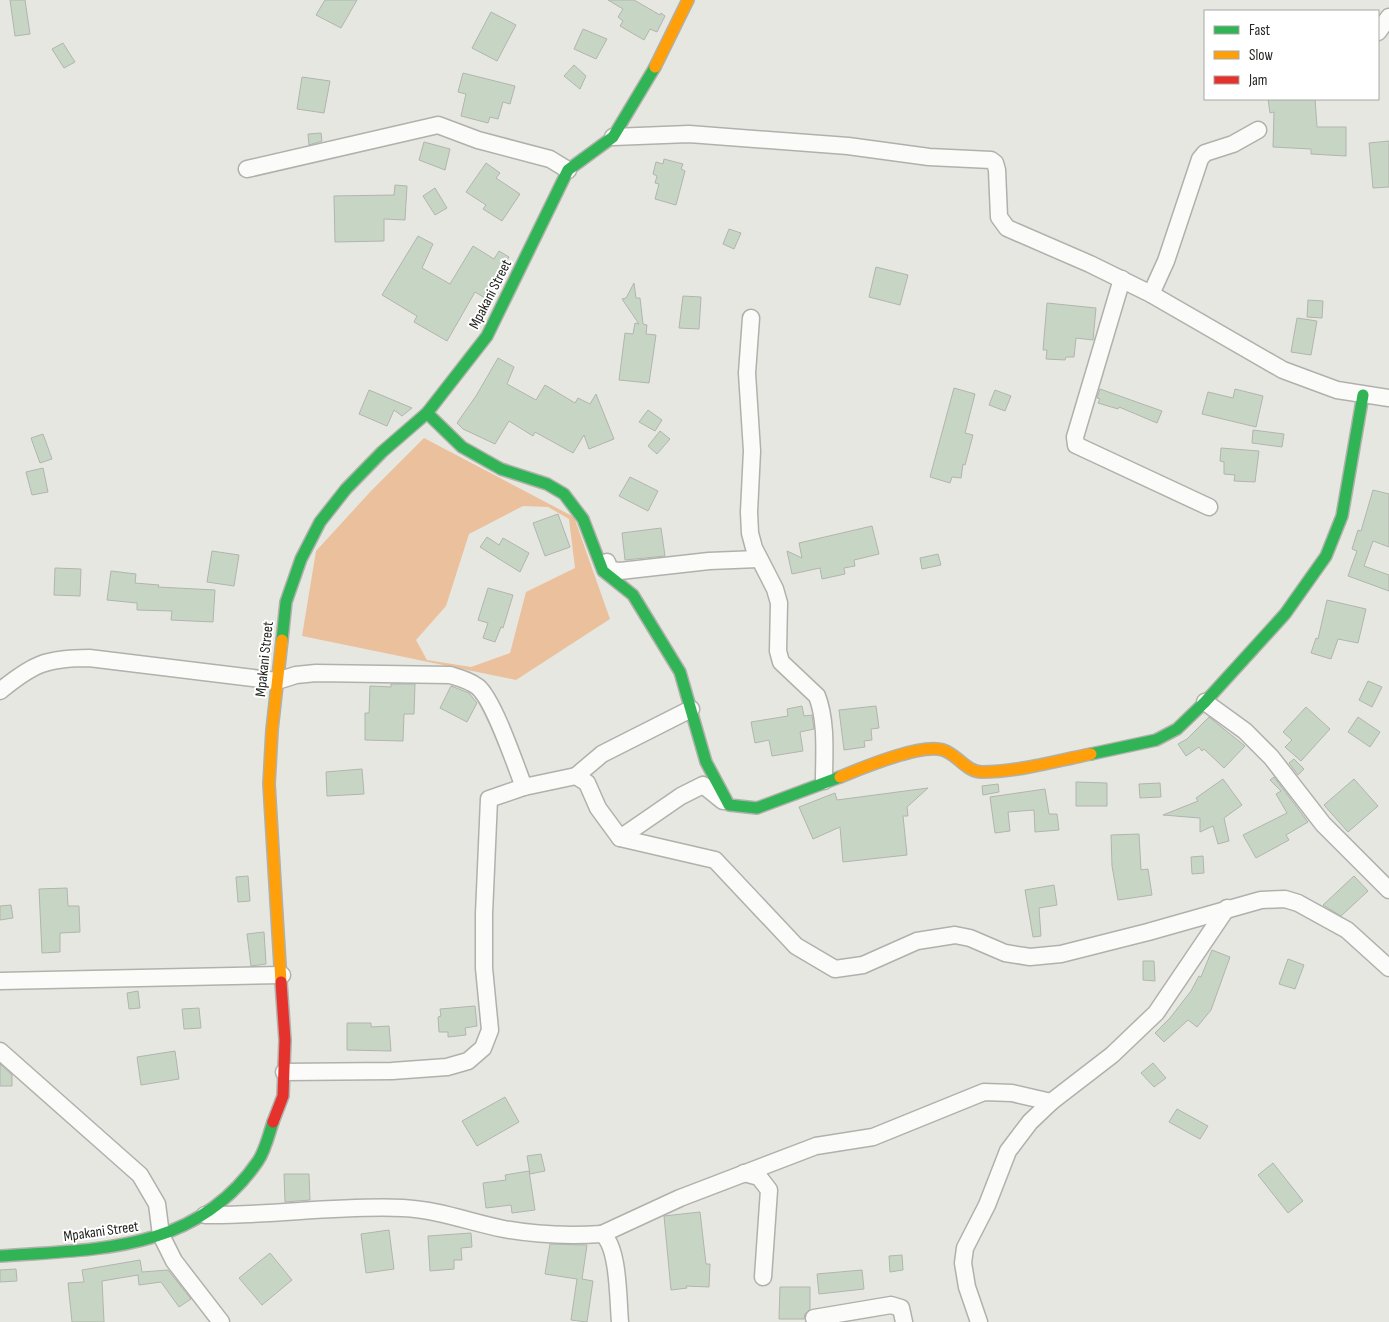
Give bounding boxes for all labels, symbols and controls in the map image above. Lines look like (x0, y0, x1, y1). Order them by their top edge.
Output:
legend (1204, 10, 1379, 100)
text: Fast (1249, 21, 1271, 40)
text: Slow (1249, 46, 1273, 65)
text: Jam (1248, 71, 1267, 90)
street label: Mpakani Street (465, 256, 516, 332)
street label: Mpakani Street (251, 620, 278, 698)
street label: Mpakani Street (62, 1217, 140, 1246)

